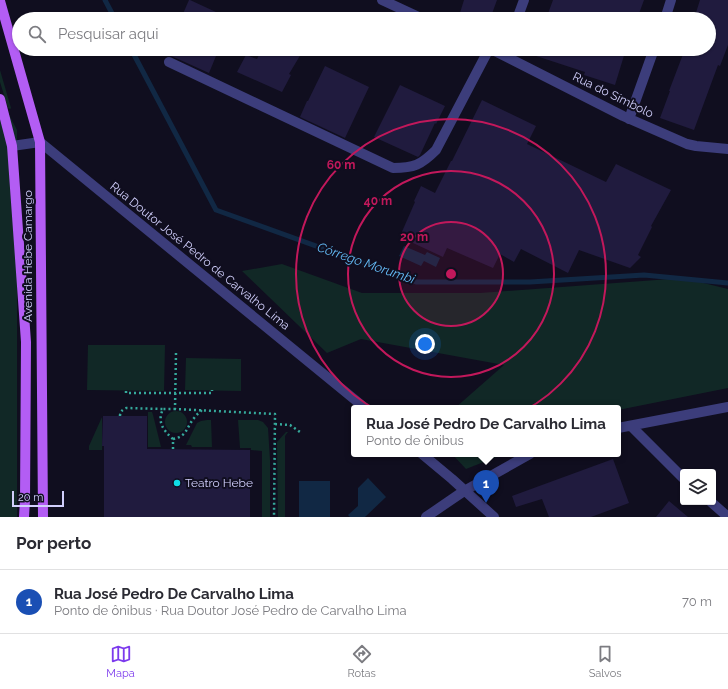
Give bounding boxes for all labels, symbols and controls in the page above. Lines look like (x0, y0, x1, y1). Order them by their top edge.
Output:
search box (12, 12, 716, 56)
icon: search (26, 23, 48, 45)
text: Pesquisar aqui (58, 25, 158, 43)
street label: Rua do Símbolo (570, 69, 656, 121)
text: 60 m (327, 158, 355, 172)
street label: Rua Doutor José Pedro de Carvalho Lima (107, 179, 293, 333)
street label: Avenida Hebe Camargo (21, 190, 35, 322)
text: 40 m (364, 194, 392, 208)
text: 20 m (400, 230, 428, 244)
water label: Córrego Morumbi (315, 239, 418, 287)
centre of rings (444, 267, 458, 281)
your location (415, 334, 435, 354)
popup (351, 405, 621, 457)
text: Rua José Pedro De Carvalho Lima (366, 415, 606, 433)
text: Ponto de ônibus (366, 433, 464, 448)
map controls (680, 469, 716, 505)
button: layers (680, 469, 716, 505)
pin: 1 (473, 470, 499, 503)
place label: Teatro Hebe (185, 476, 253, 490)
marker: Teatro Hebe (172, 478, 182, 488)
scale bar (12, 489, 64, 508)
text: 20 m (18, 491, 43, 504)
text: Por perto (16, 533, 91, 553)
text: Rua José Pedro De Carvalho Lima (54, 585, 294, 603)
text: 1 (26, 594, 32, 609)
text: 70 m (682, 594, 712, 609)
text: Ponto de ônibus · Rua Doutor José Pedro de Carvalho Lima (54, 603, 407, 618)
tab: Mapa (106, 643, 135, 680)
tab: Rotas (347, 643, 376, 680)
tab: Salvos (589, 643, 622, 680)

